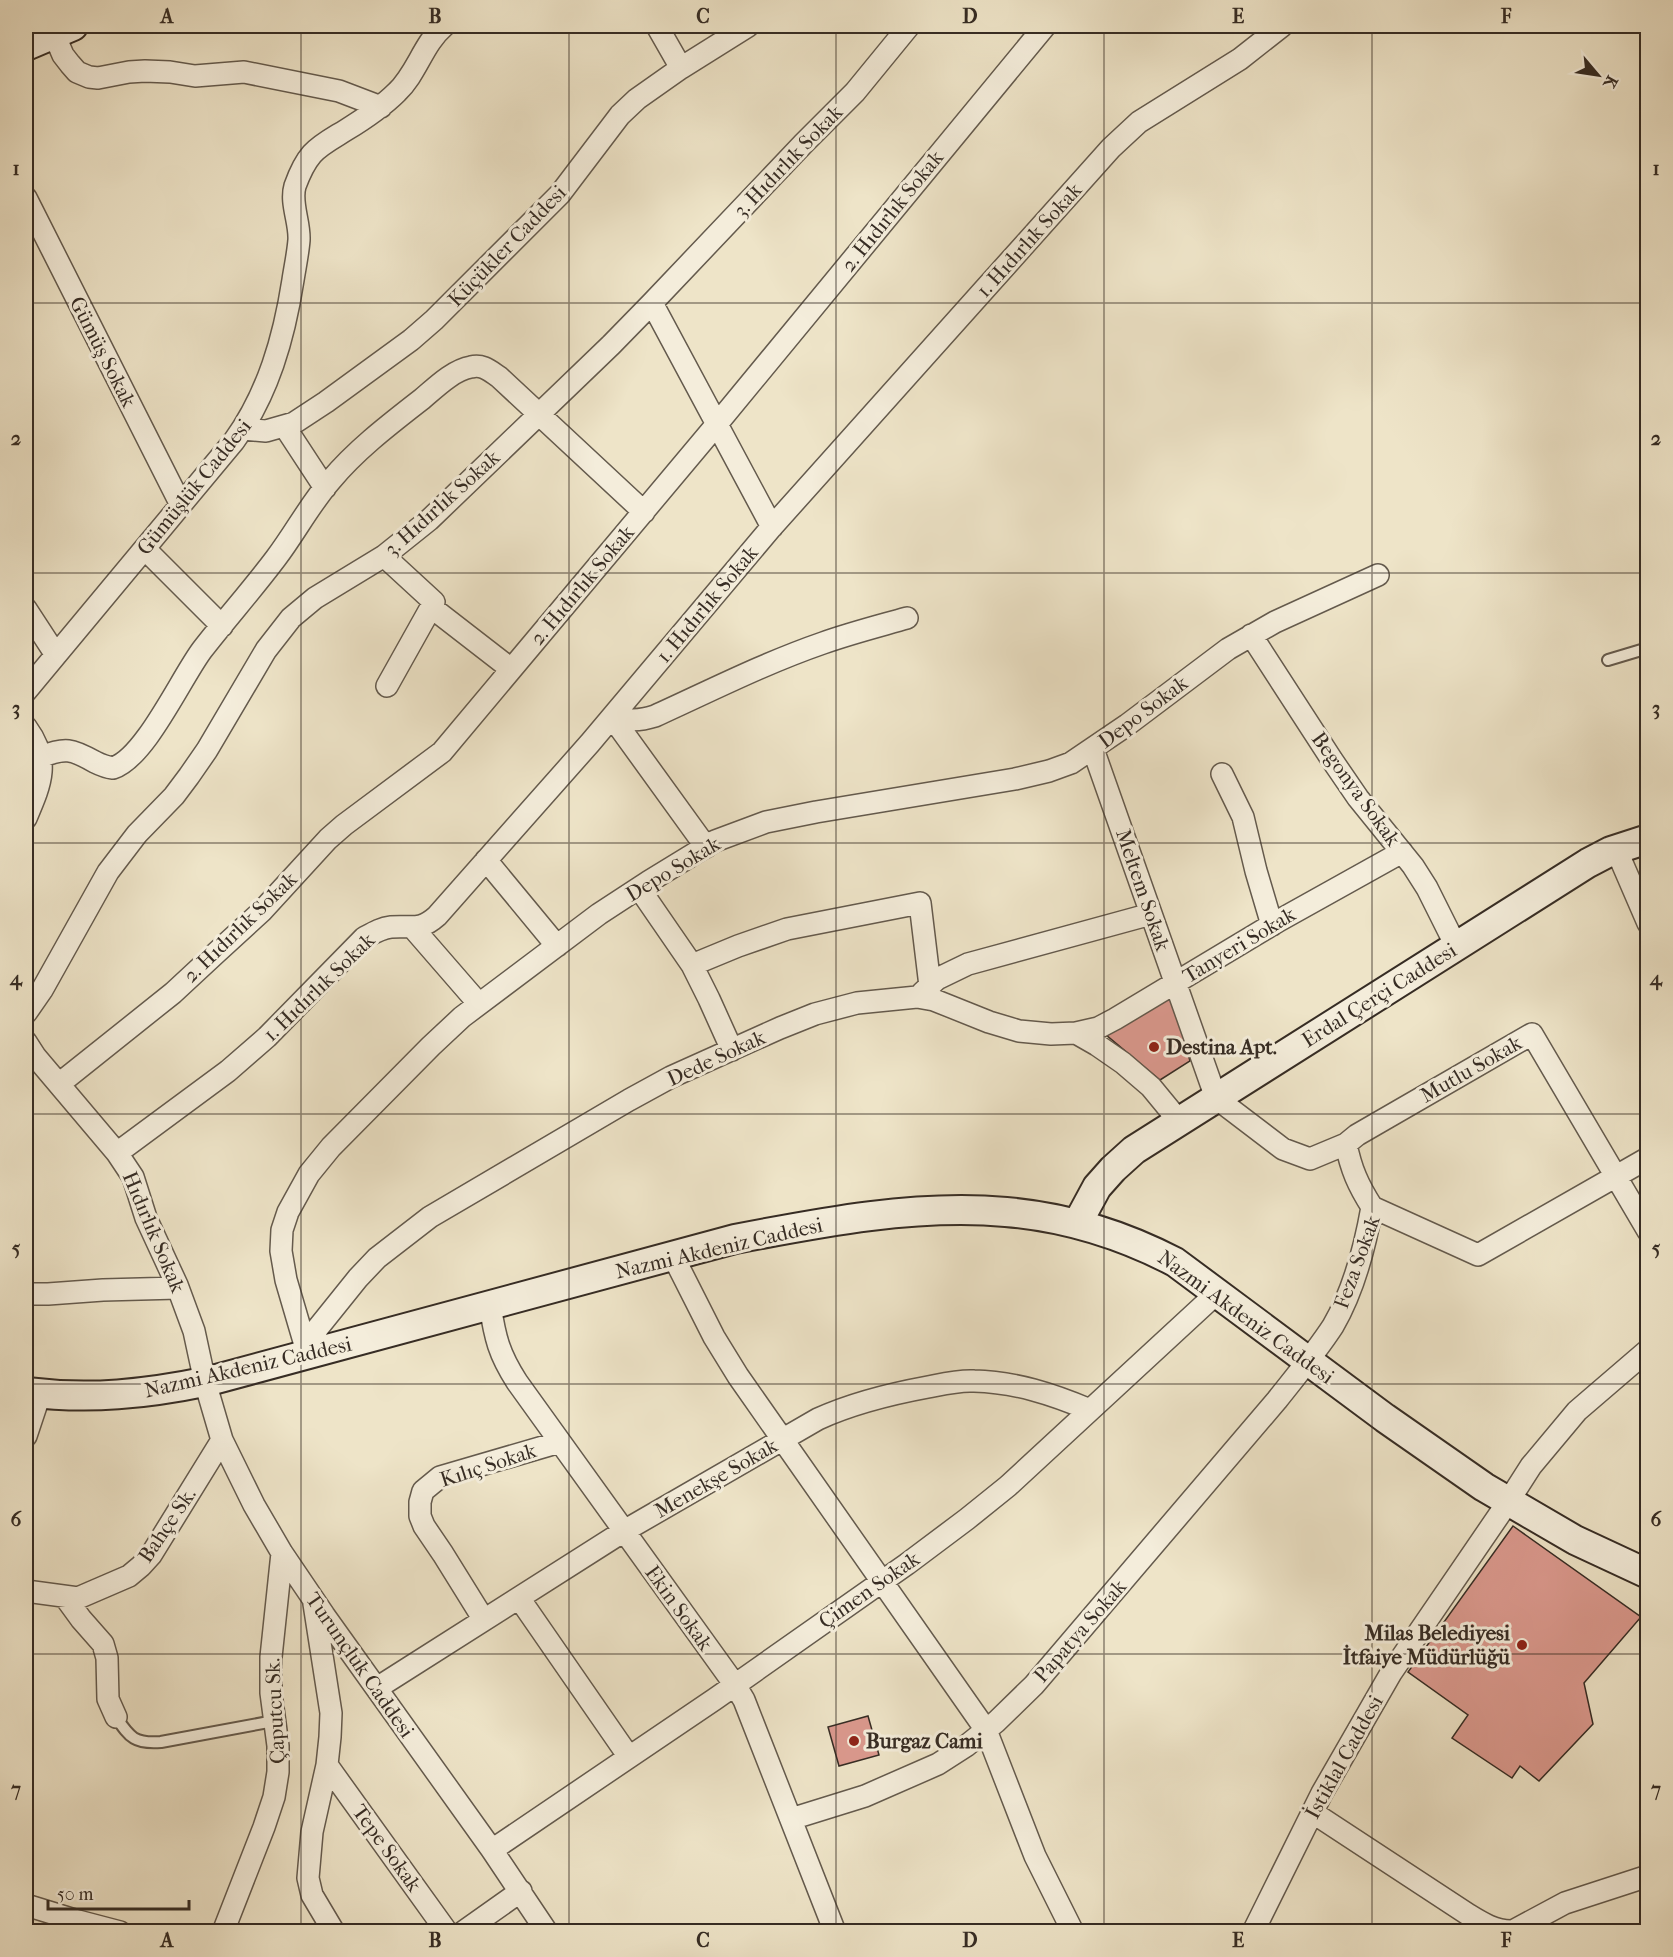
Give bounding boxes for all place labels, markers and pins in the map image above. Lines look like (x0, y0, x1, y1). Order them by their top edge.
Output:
place label: Destina Apt. (1166, 1035, 1277, 1059)
marker: Destina Apt. (1147, 1040, 1161, 1054)
place label: Milas Belediyesi İtfaiye Müdürlüğü (1343, 1621, 1511, 1669)
marker: Milas Belediyesi İtfaiye Müdürlüğü (1515, 1638, 1529, 1652)
place label: Burgaz Cami (866, 1729, 983, 1753)
marker: Burgaz Cami (847, 1734, 861, 1748)

